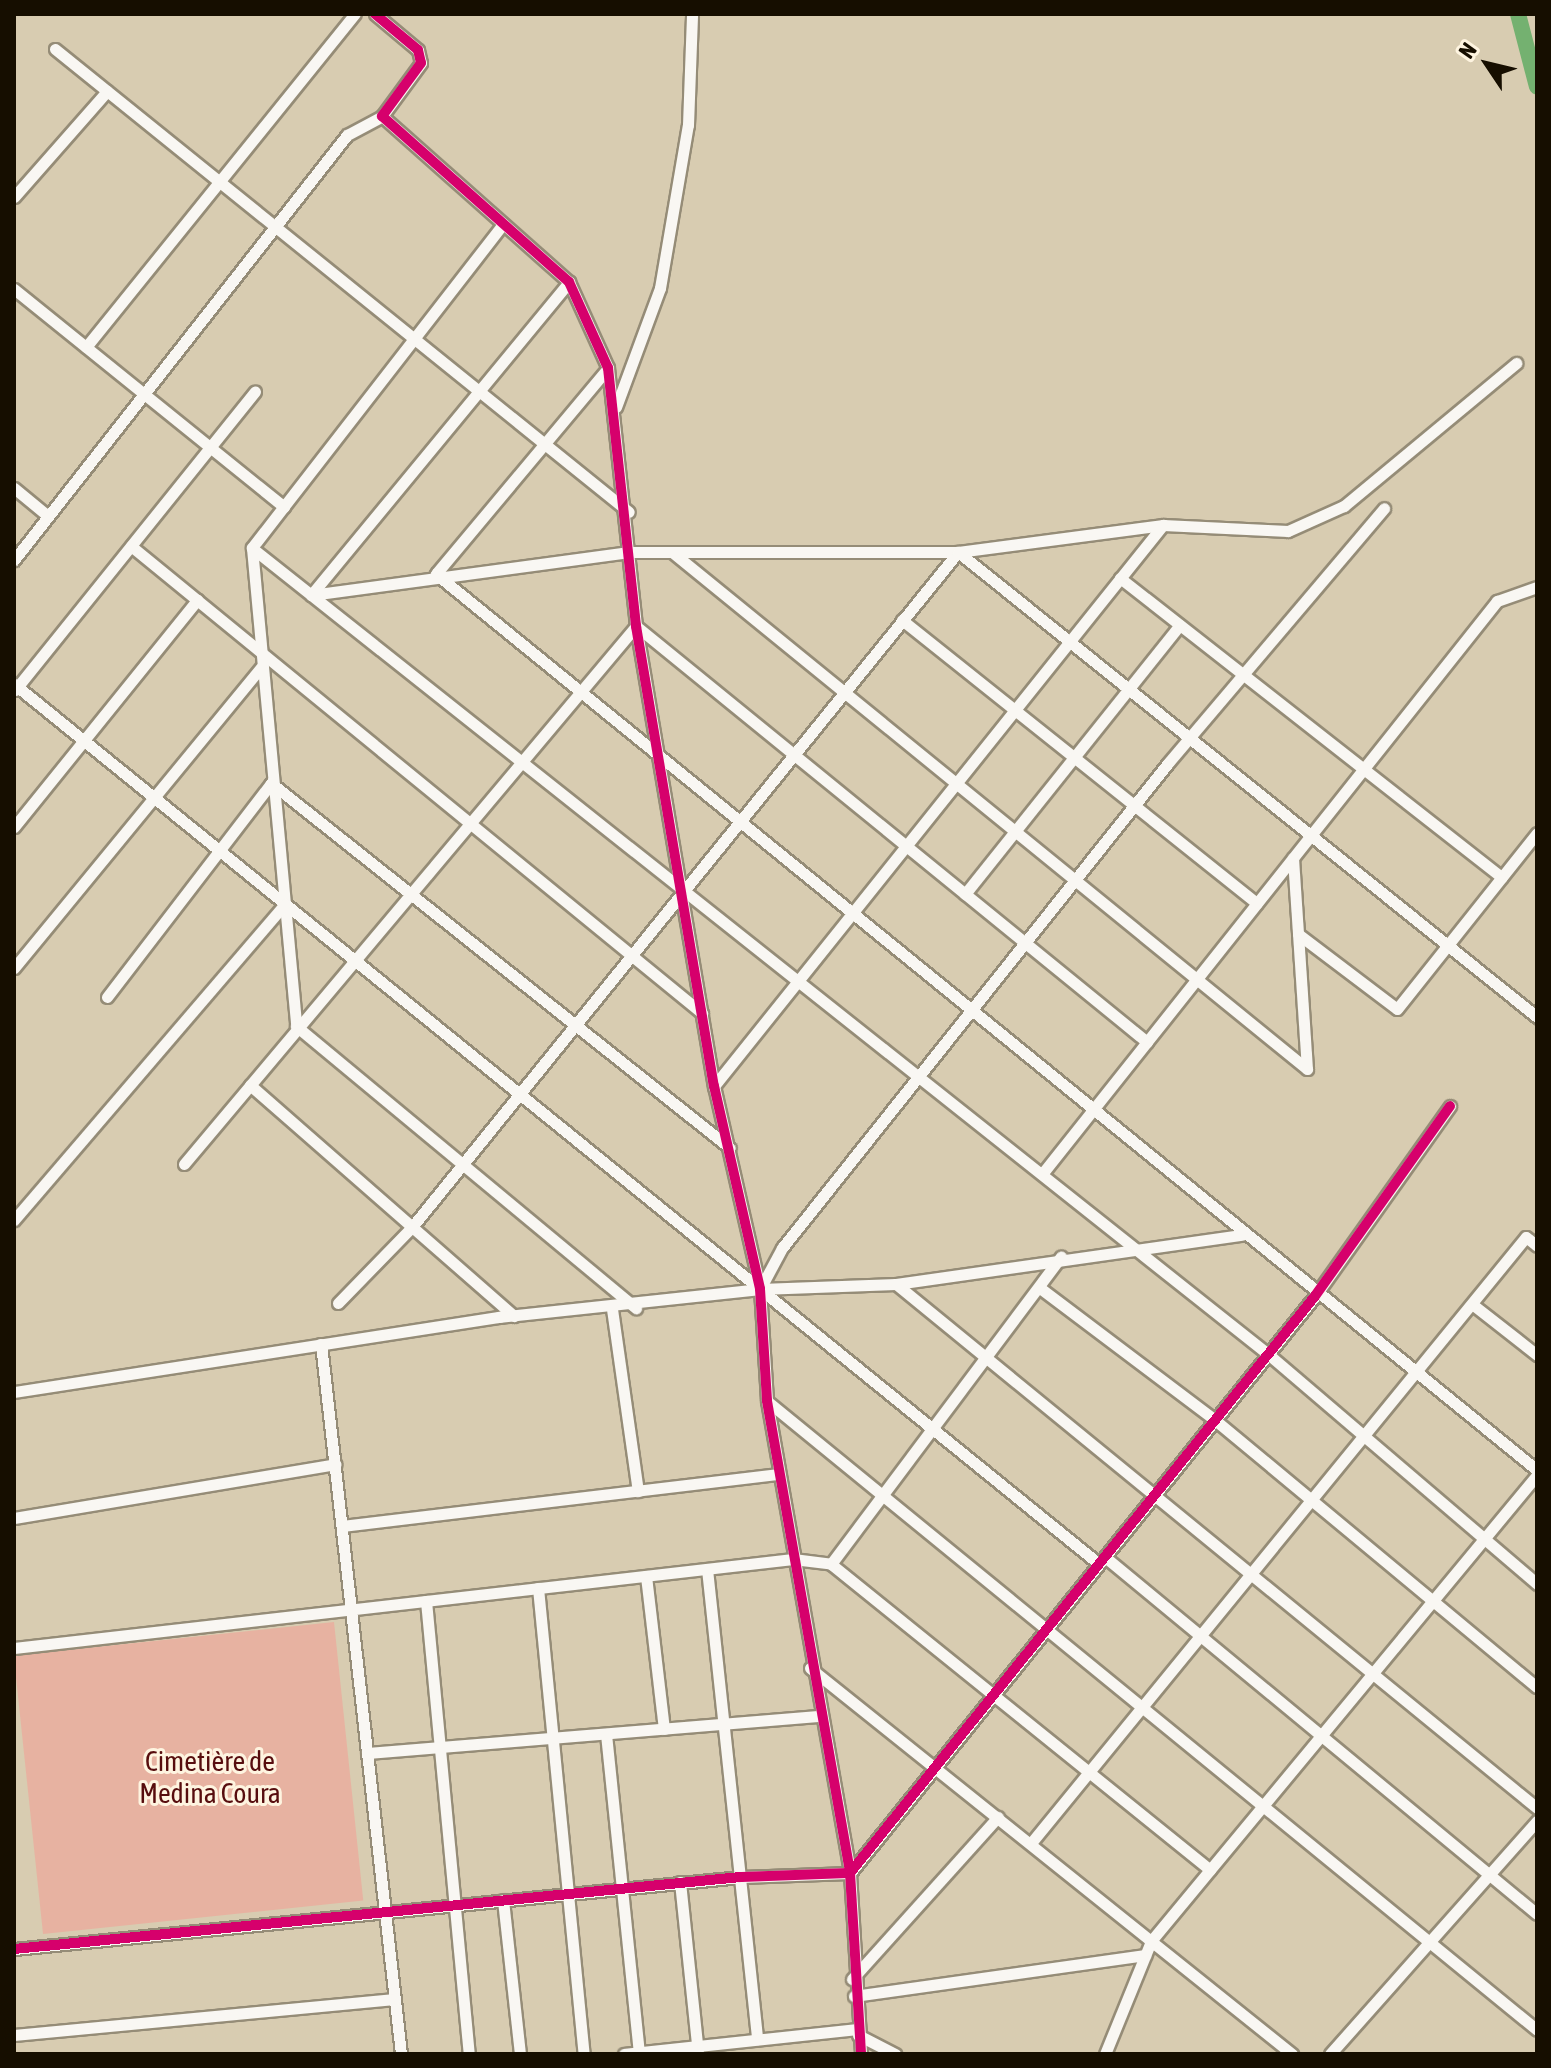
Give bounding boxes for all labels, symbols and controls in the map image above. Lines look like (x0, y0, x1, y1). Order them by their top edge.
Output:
north arrow (1447, 24, 1527, 104)
text: N (1453, 37, 1482, 63)
park label: Cimetière de Medina Coura (139, 1744, 281, 1810)

